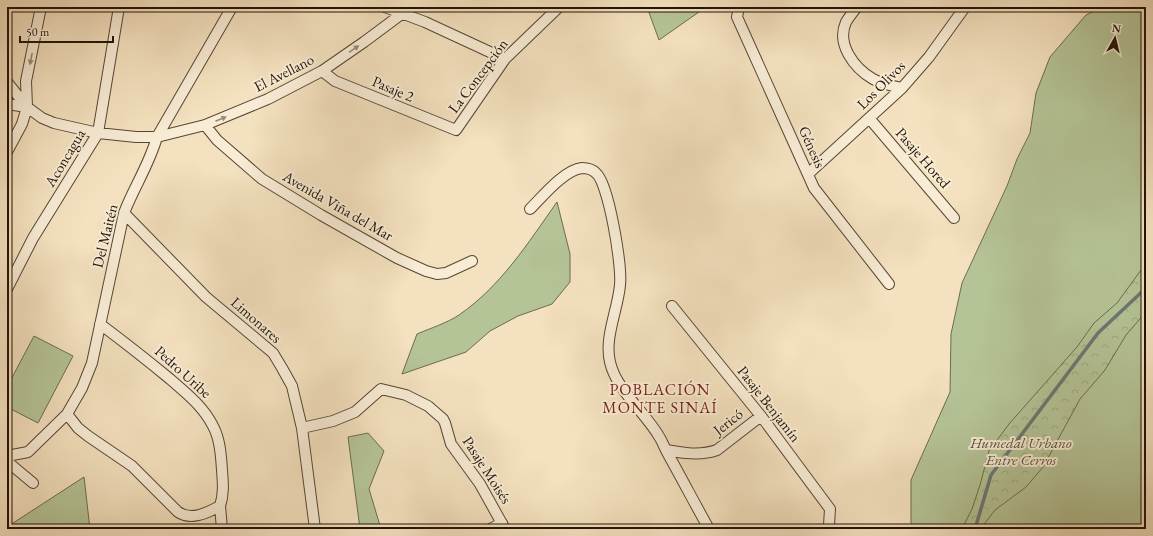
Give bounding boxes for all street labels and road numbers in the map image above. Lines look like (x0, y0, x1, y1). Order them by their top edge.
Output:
street label: La Concepción (443, 35, 512, 117)
street label: El Avellano (251, 49, 317, 96)
street label: Los Olivos (852, 56, 909, 113)
street label: Pasaje 2 (369, 71, 418, 106)
street label: Génesis (795, 123, 830, 171)
street label: Pasaje Hored (892, 123, 955, 192)
street label: Aconcagua (39, 125, 89, 191)
street label: Avenida Viña del Mar (279, 166, 397, 245)
street label: Del Maitén (87, 202, 122, 270)
street label: Limonares (227, 292, 286, 347)
street label: Pedro Uribe (151, 341, 216, 402)
street label: Pasaje Benjamín (734, 362, 805, 446)
street label: Jericó (707, 404, 746, 440)
street label: Pasaje Moisés (459, 433, 516, 507)

